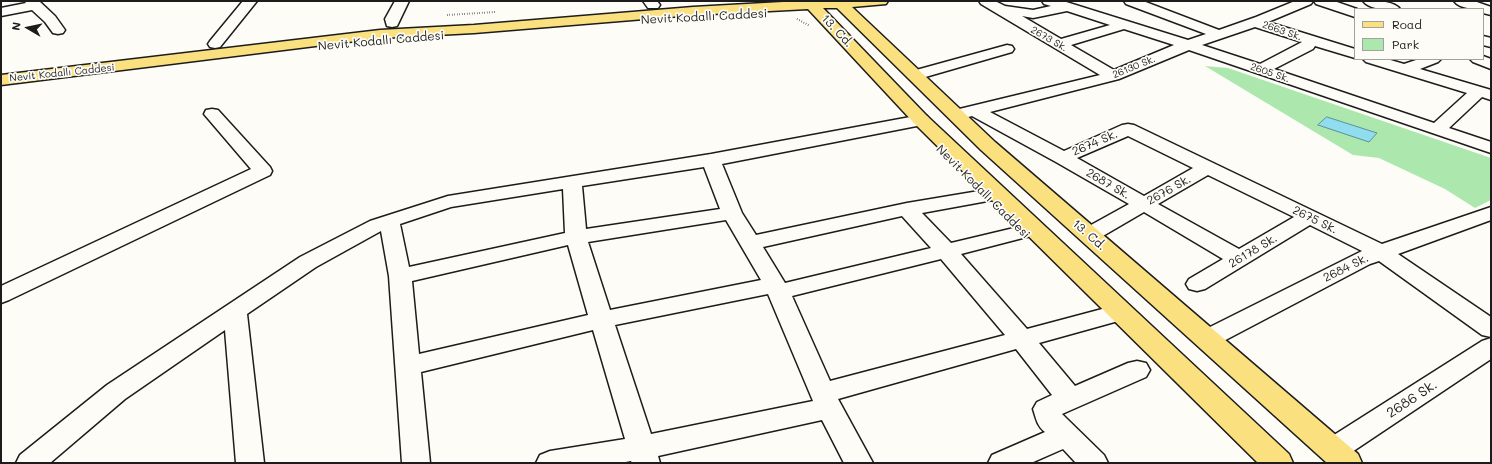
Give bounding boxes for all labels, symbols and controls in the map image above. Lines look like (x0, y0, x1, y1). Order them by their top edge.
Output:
street label: Nevit Kodallı Caddesi (640, 6, 768, 28)
north arrow (8, 8, 48, 48)
legend (1354, 8, 1484, 60)
street label: 13. Cd. (818, 12, 856, 50)
text: Road (1392, 16, 1422, 32)
street label: 2663 Sk. (1261, 19, 1303, 43)
text: N (8, 21, 24, 31)
street label: 2673 Sk. (1029, 24, 1069, 54)
street label: Nevit Kodallı Caddesi (317, 28, 445, 54)
text: Park (1392, 36, 1419, 52)
street label: 26130 Sk. (1111, 53, 1157, 81)
street label: 2605 Sk. (1249, 61, 1291, 85)
street label: Nevit Kodallı Caddesi (9, 62, 115, 84)
street label: 2674 Sk. (1070, 127, 1120, 159)
street label: Nevit Kodallı Caddesi (933, 142, 1033, 242)
street label: 2687 Sk. (1083, 166, 1133, 202)
street label: 2676 Sk. (1144, 172, 1194, 208)
street label: 2675 Sk. (1290, 203, 1340, 237)
street label: 13. Cd. (1069, 217, 1109, 253)
street label: 26178 Sk. (1226, 231, 1280, 271)
street label: 2684 Sk. (1321, 251, 1371, 285)
street label: 2686 Sk. (1383, 376, 1441, 422)

